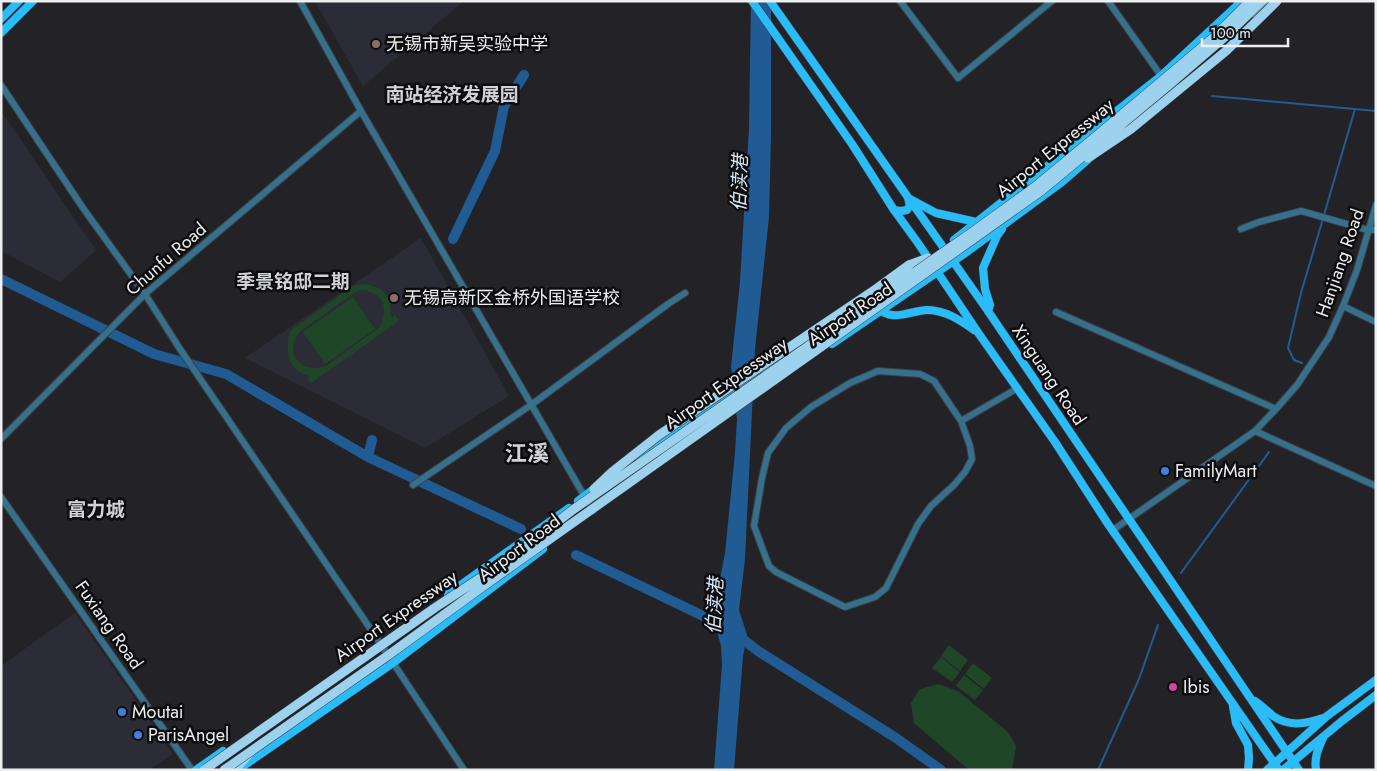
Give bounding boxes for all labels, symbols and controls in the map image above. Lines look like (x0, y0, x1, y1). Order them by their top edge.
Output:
scale bar (1202, 15, 1288, 47)
text: 100 m (1210, 22, 1251, 44)
place label: 无锡市新吴实验中学 (386, 31, 548, 57)
marker: 无锡市新吴实验中学 (370, 38, 382, 50)
district label: 南站经济发展园 (385, 81, 519, 108)
street label: Airport Expressway (991, 92, 1119, 204)
water label: 伯渎港 (725, 151, 754, 212)
street label: Hanjiang Road (1309, 205, 1371, 321)
street label: Chunfu Road (120, 217, 212, 301)
district label: 季景铭邸二期 (236, 268, 350, 295)
street label: Airport Road (802, 276, 898, 352)
place label: 无锡高新区金桥外国语学校 (404, 285, 620, 311)
marker: 无锡高新区金桥外国语学校 (388, 292, 400, 304)
street label: Xinguang Road (1006, 319, 1092, 431)
street label: Airport Expressway (659, 331, 793, 435)
district label: 江溪 (505, 437, 549, 469)
place label: FamilyMart (1175, 458, 1257, 484)
marker: FamilyMart (1159, 465, 1171, 477)
district label: 富力城 (67, 496, 125, 523)
street label: Airport Road (472, 508, 566, 588)
street label: Airport Expressway (329, 564, 463, 668)
water label: 伯渎港 (700, 574, 730, 635)
street label: Fuxiang Road (69, 575, 149, 675)
place label: Ibis (1183, 674, 1210, 700)
marker: Ibis (1167, 681, 1179, 693)
place label: Moutai (132, 699, 184, 725)
marker: Moutai (116, 706, 128, 718)
place label: ParisAngel (148, 722, 229, 748)
marker: ParisAngel (132, 729, 144, 741)

